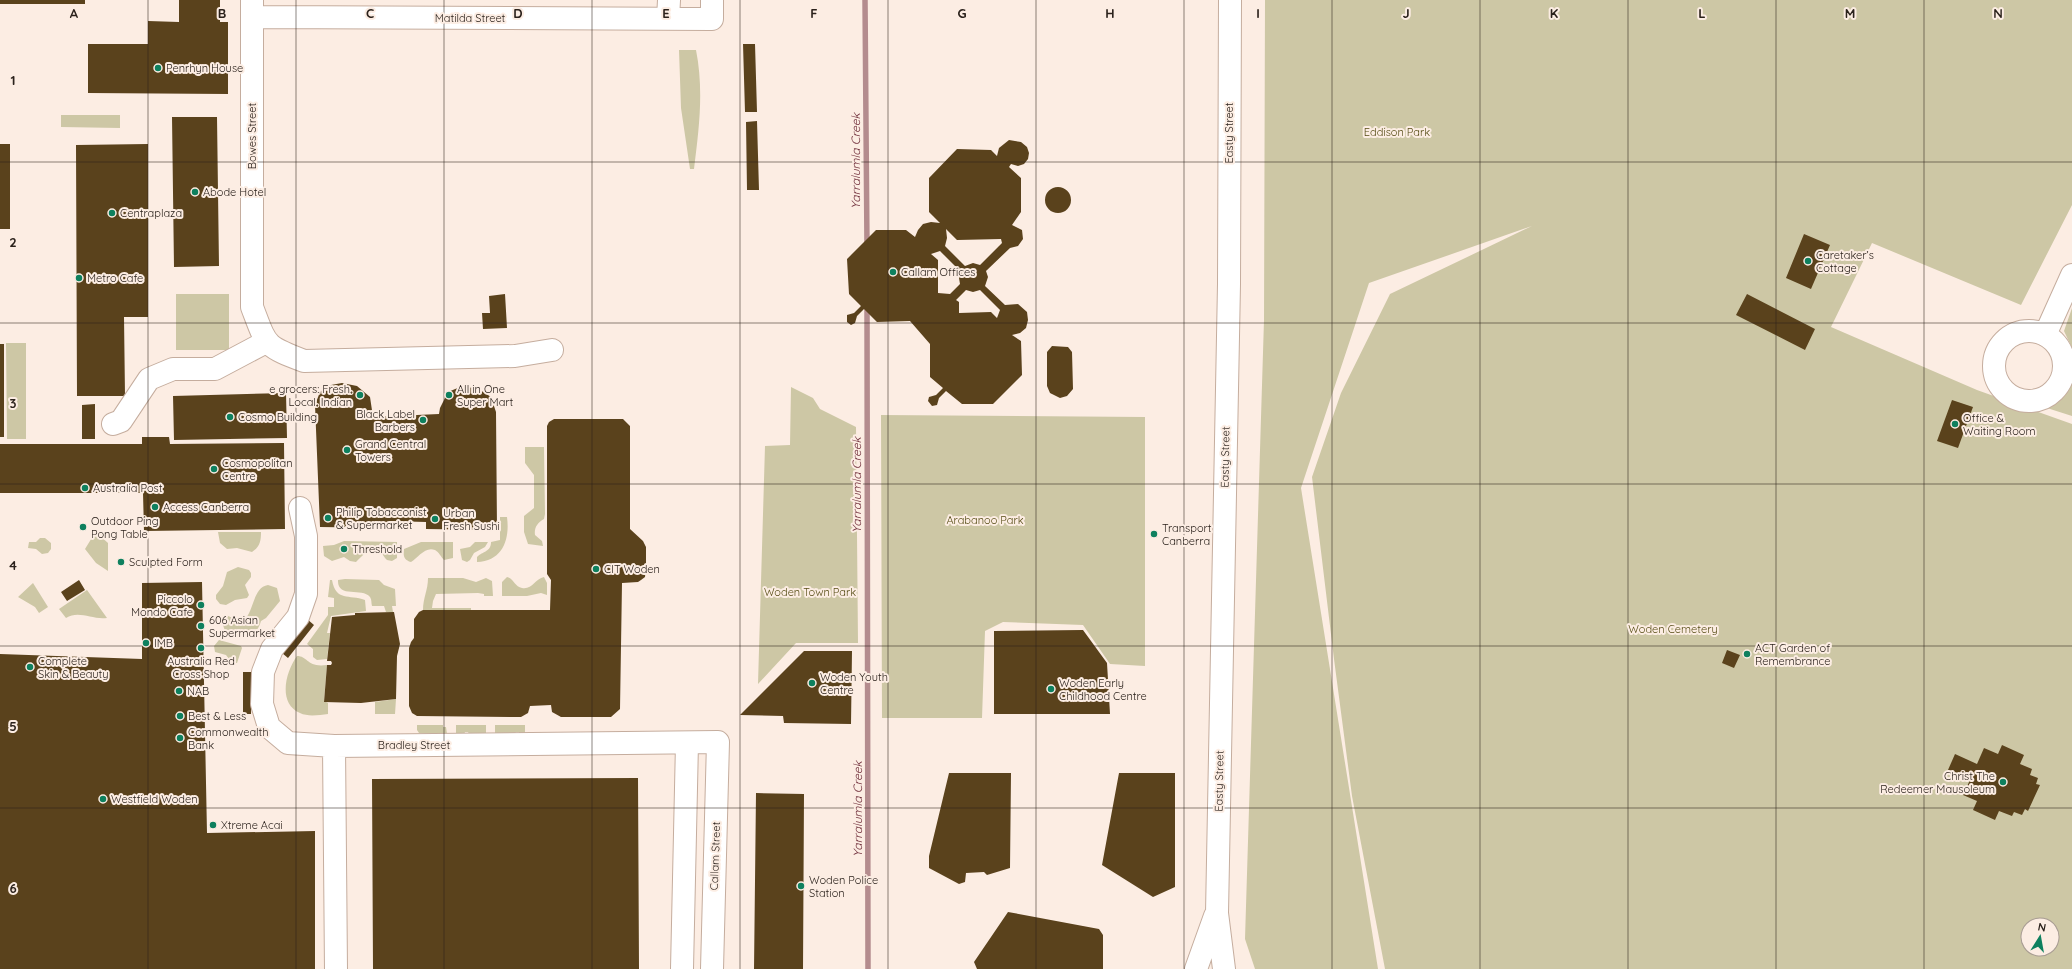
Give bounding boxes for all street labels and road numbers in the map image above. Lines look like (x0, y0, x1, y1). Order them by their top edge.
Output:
street label: Matilda Street (435, 11, 506, 25)
street label: Bowes Street (245, 102, 259, 169)
street label: Easty Street (1222, 102, 1236, 164)
street label: Easty Street (1217, 426, 1233, 488)
street label: Bradley Street (378, 738, 451, 752)
street label: Easty Street (1211, 750, 1227, 812)
street label: Callam Street (707, 821, 723, 891)

